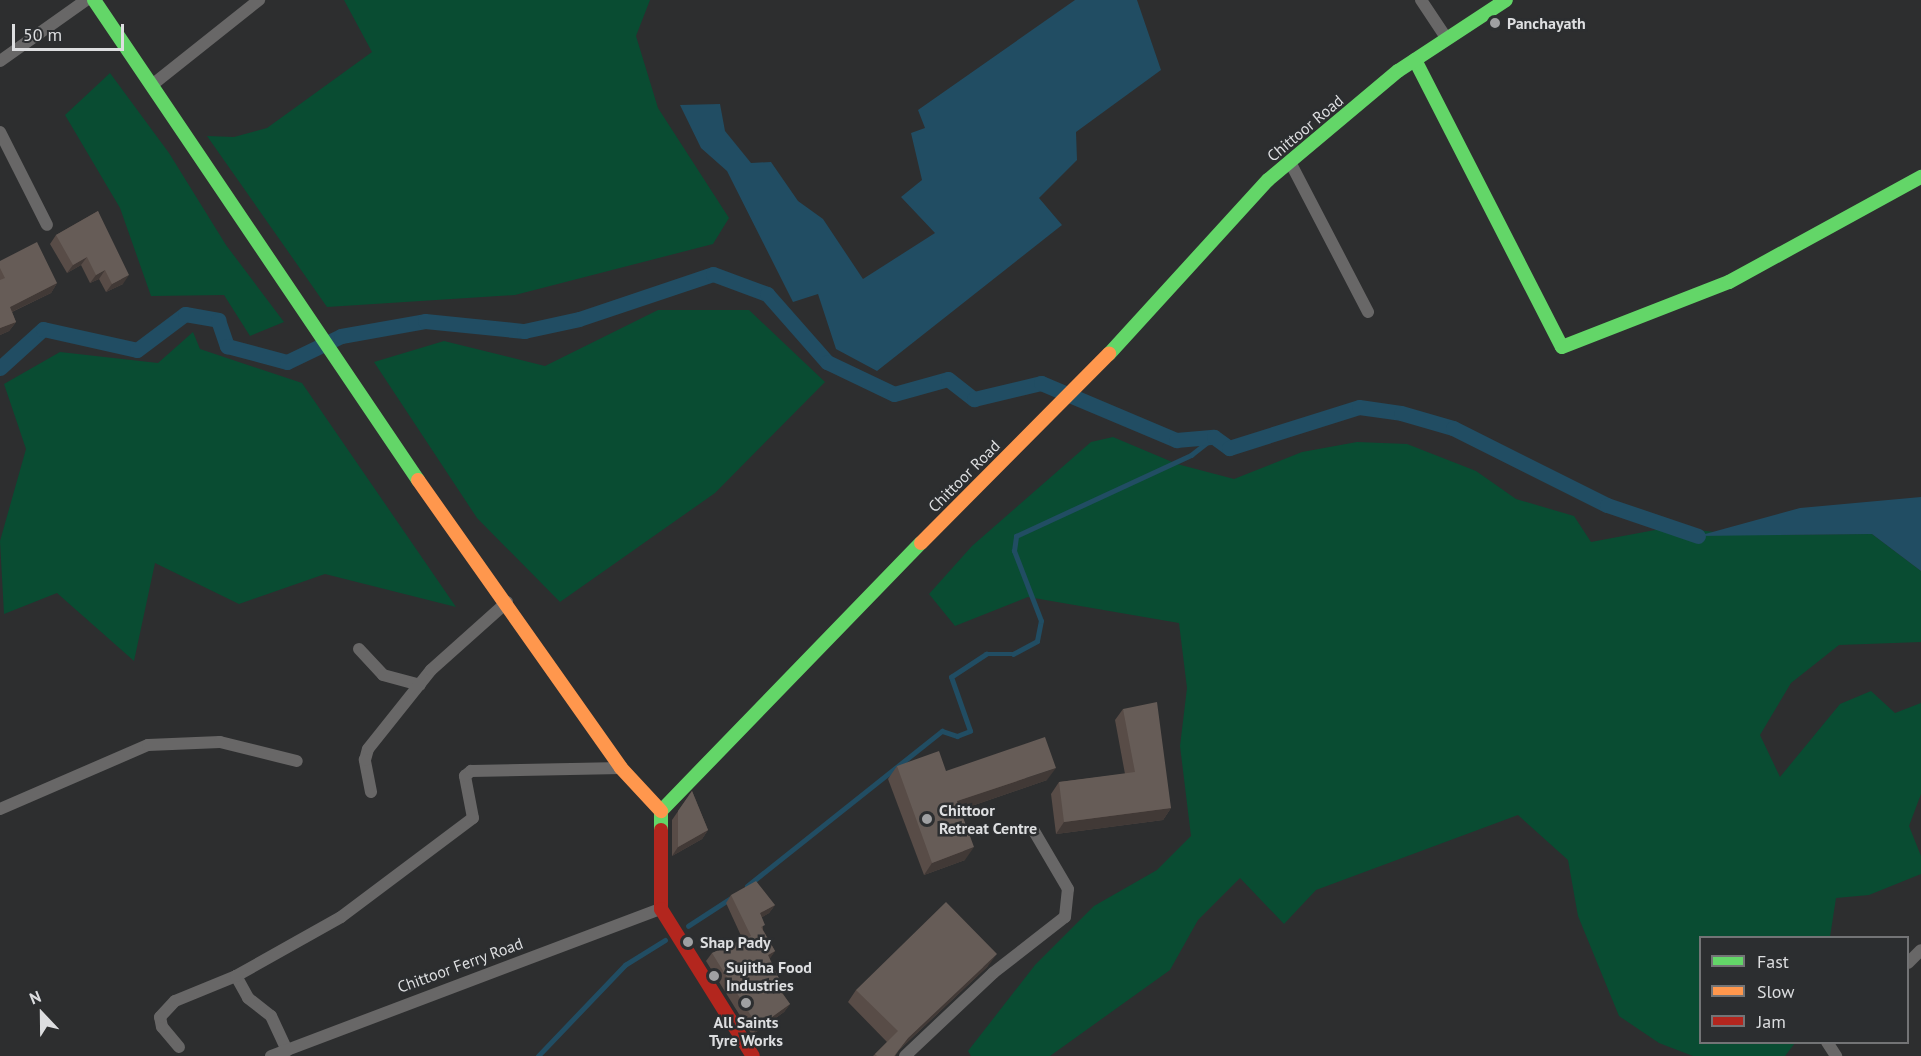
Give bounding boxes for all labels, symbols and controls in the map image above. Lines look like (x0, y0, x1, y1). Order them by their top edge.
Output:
scale bar (15, 12, 128, 50)
place label: Panchayath (1507, 13, 1586, 33)
marker: Panchayath (1488, 16, 1502, 30)
text: 50 m (23, 23, 62, 46)
street label: Chittoor Road (1263, 91, 1347, 165)
street label: Chittoor Road (924, 436, 1004, 516)
place label: Chittoor Retreat Centre (939, 800, 1037, 838)
marker: Chittoor Retreat Centre (920, 812, 934, 826)
place label: Shap Pady (700, 932, 771, 952)
street label: Chittoor Ferry Road (394, 933, 526, 997)
marker: Shap Pady (681, 935, 695, 949)
legend (1699, 936, 1909, 1044)
text: Fast (1757, 950, 1789, 973)
place label: Sujitha Food Industries (726, 957, 812, 995)
marker: Sujitha Food Industries (707, 969, 721, 983)
text: Slow (1757, 980, 1795, 1003)
north arrow (12, 984, 72, 1044)
text: N (27, 986, 44, 1009)
marker: All Saints Tyre Works (739, 996, 753, 1010)
text: Jam (1757, 1010, 1786, 1033)
place label: All Saints Tyre Works (709, 1012, 783, 1050)

